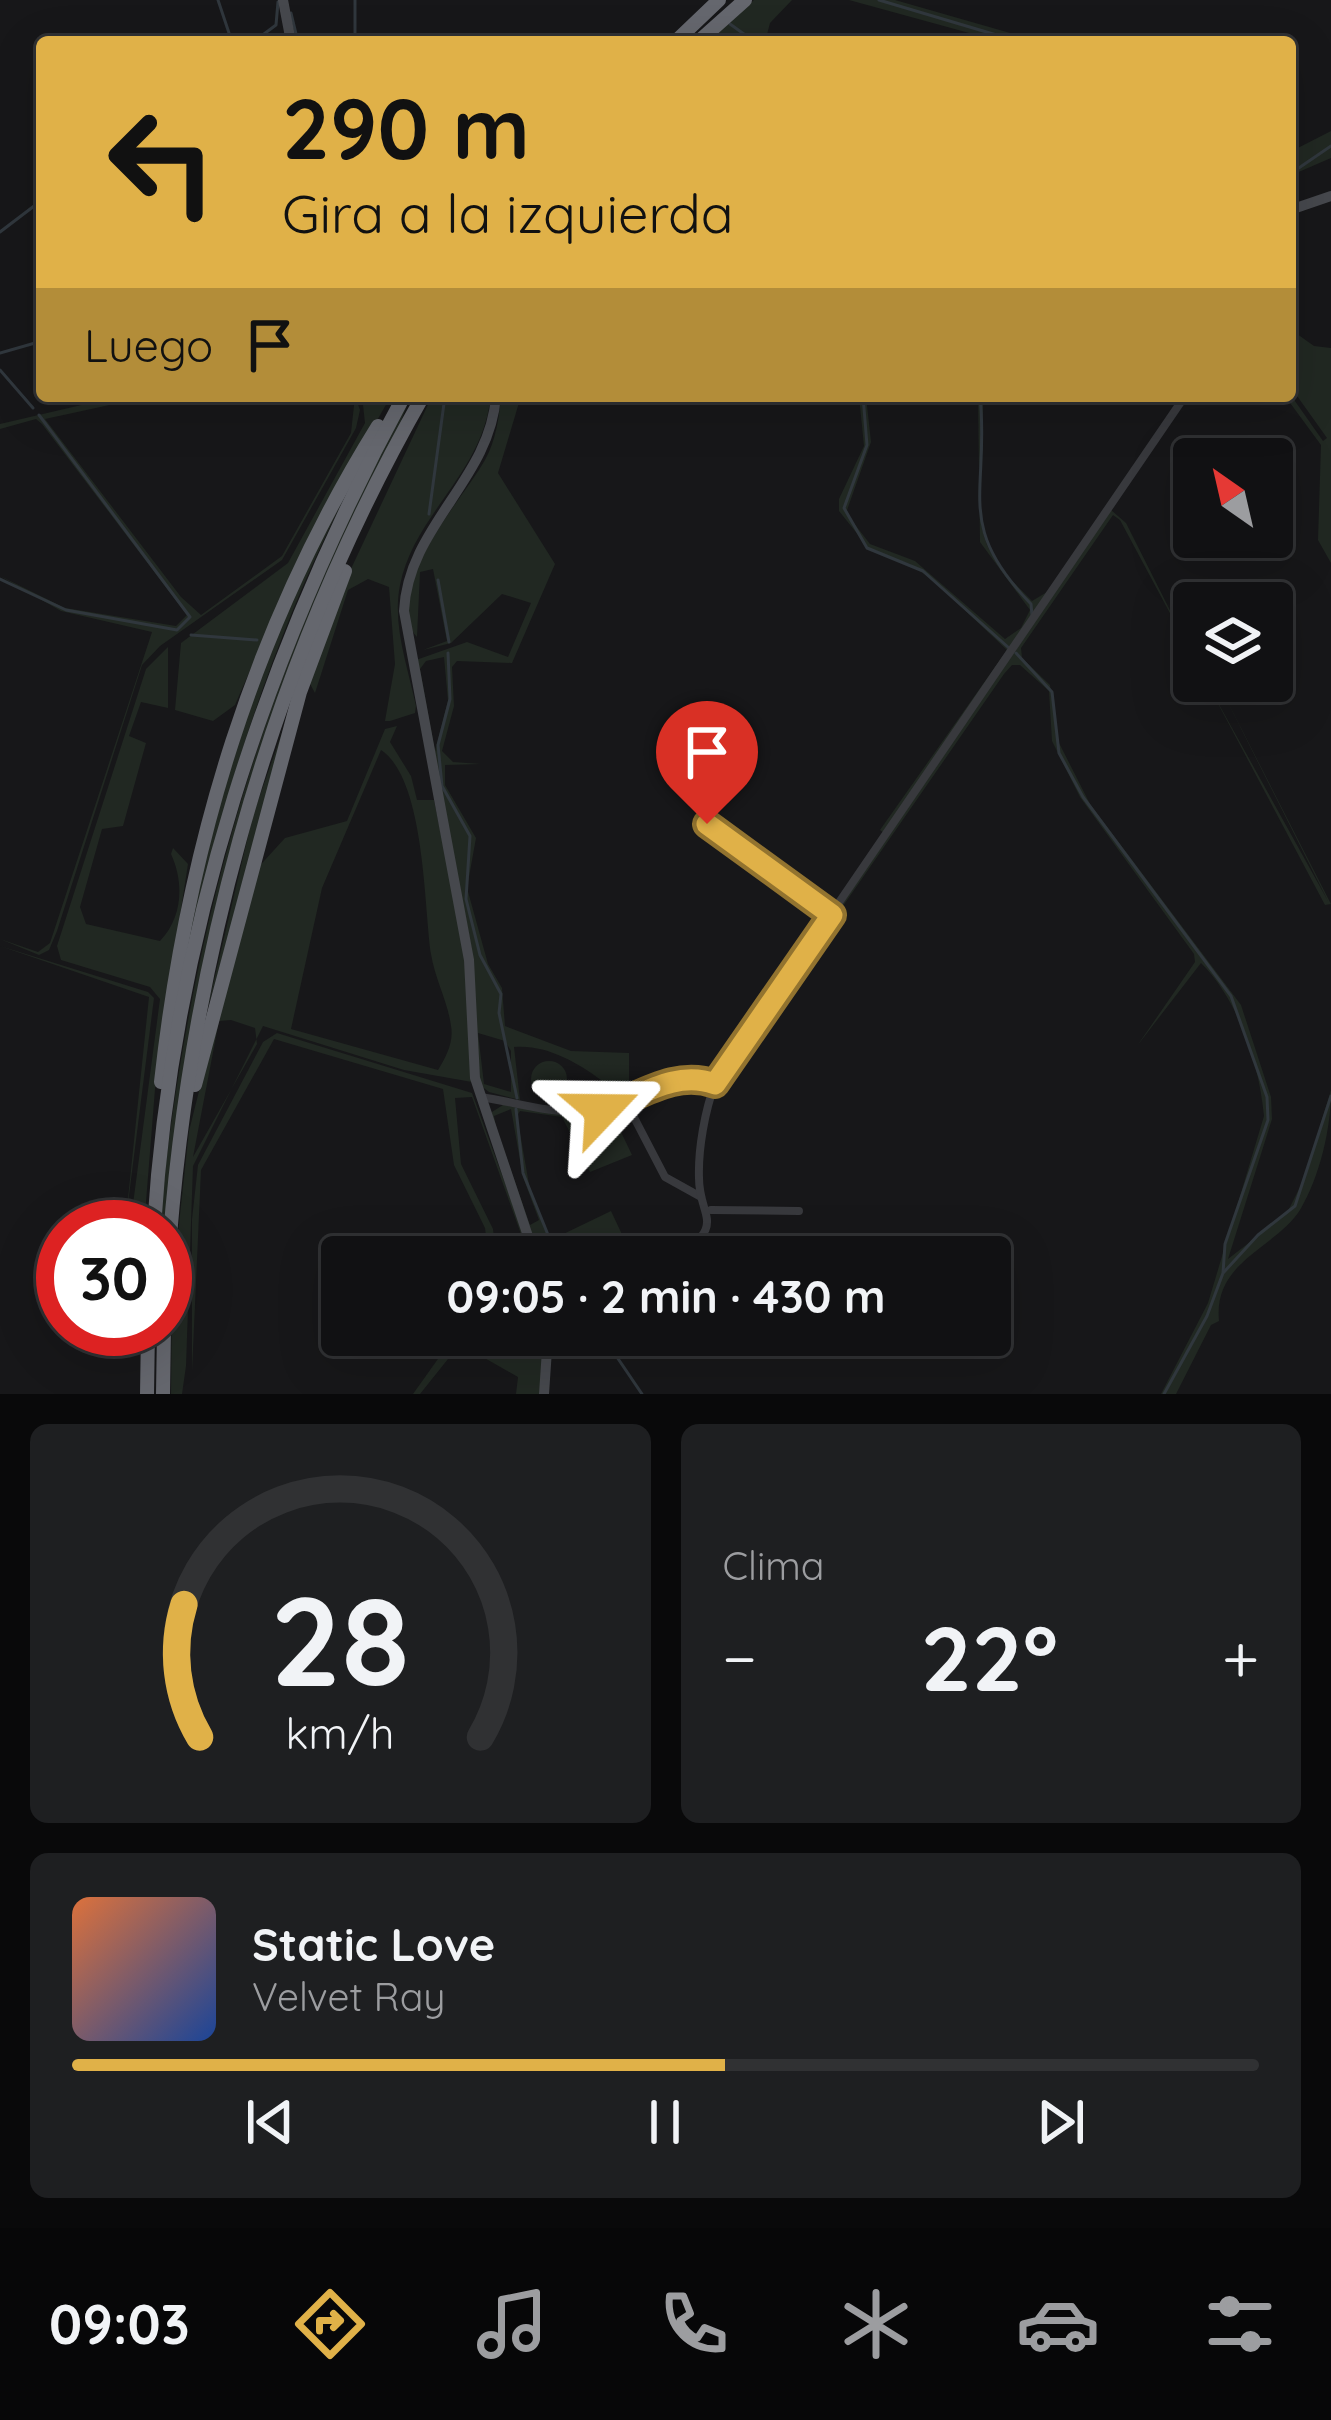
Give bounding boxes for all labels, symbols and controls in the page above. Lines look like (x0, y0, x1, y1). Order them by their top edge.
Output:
text: 290 m (282, 75, 530, 180)
icon: left (84, 84, 240, 240)
text: Gira a la izquierda (282, 179, 734, 247)
icon: arrive (237, 312, 303, 378)
text: Luego (84, 317, 213, 373)
north arrow (1173, 438, 1293, 558)
map controls (1173, 438, 1293, 702)
button: layers (1173, 582, 1293, 702)
pin (656, 701, 758, 824)
icon: arrive (674, 719, 740, 785)
position arrow (539, 1047, 665, 1173)
speed limit sign: 30 (36, 1200, 192, 1356)
text: 09:05 · 2 min · 430 m (447, 1268, 885, 1324)
text: Clima (723, 1541, 825, 1590)
text: 28 (271, 1561, 410, 1717)
text: 22° (920, 1601, 1058, 1714)
text: − (723, 1616, 757, 1699)
text: + (1222, 1616, 1259, 1699)
text: km/h (286, 1705, 395, 1759)
text: Static Love (252, 1916, 495, 1972)
text: Velvet Ray (252, 1972, 445, 2021)
icon: previous (237, 2089, 303, 2155)
icon: pause (632, 2089, 698, 2155)
icon: next (1028, 2089, 1094, 2155)
icon: directions (288, 2282, 372, 2366)
icon: music (470, 2282, 554, 2366)
icon: phone (652, 2282, 736, 2366)
icon: climate (834, 2282, 918, 2366)
icon: car (1016, 2282, 1100, 2366)
icon: filters (1198, 2282, 1282, 2366)
text: 09:03 (49, 2290, 190, 2358)

